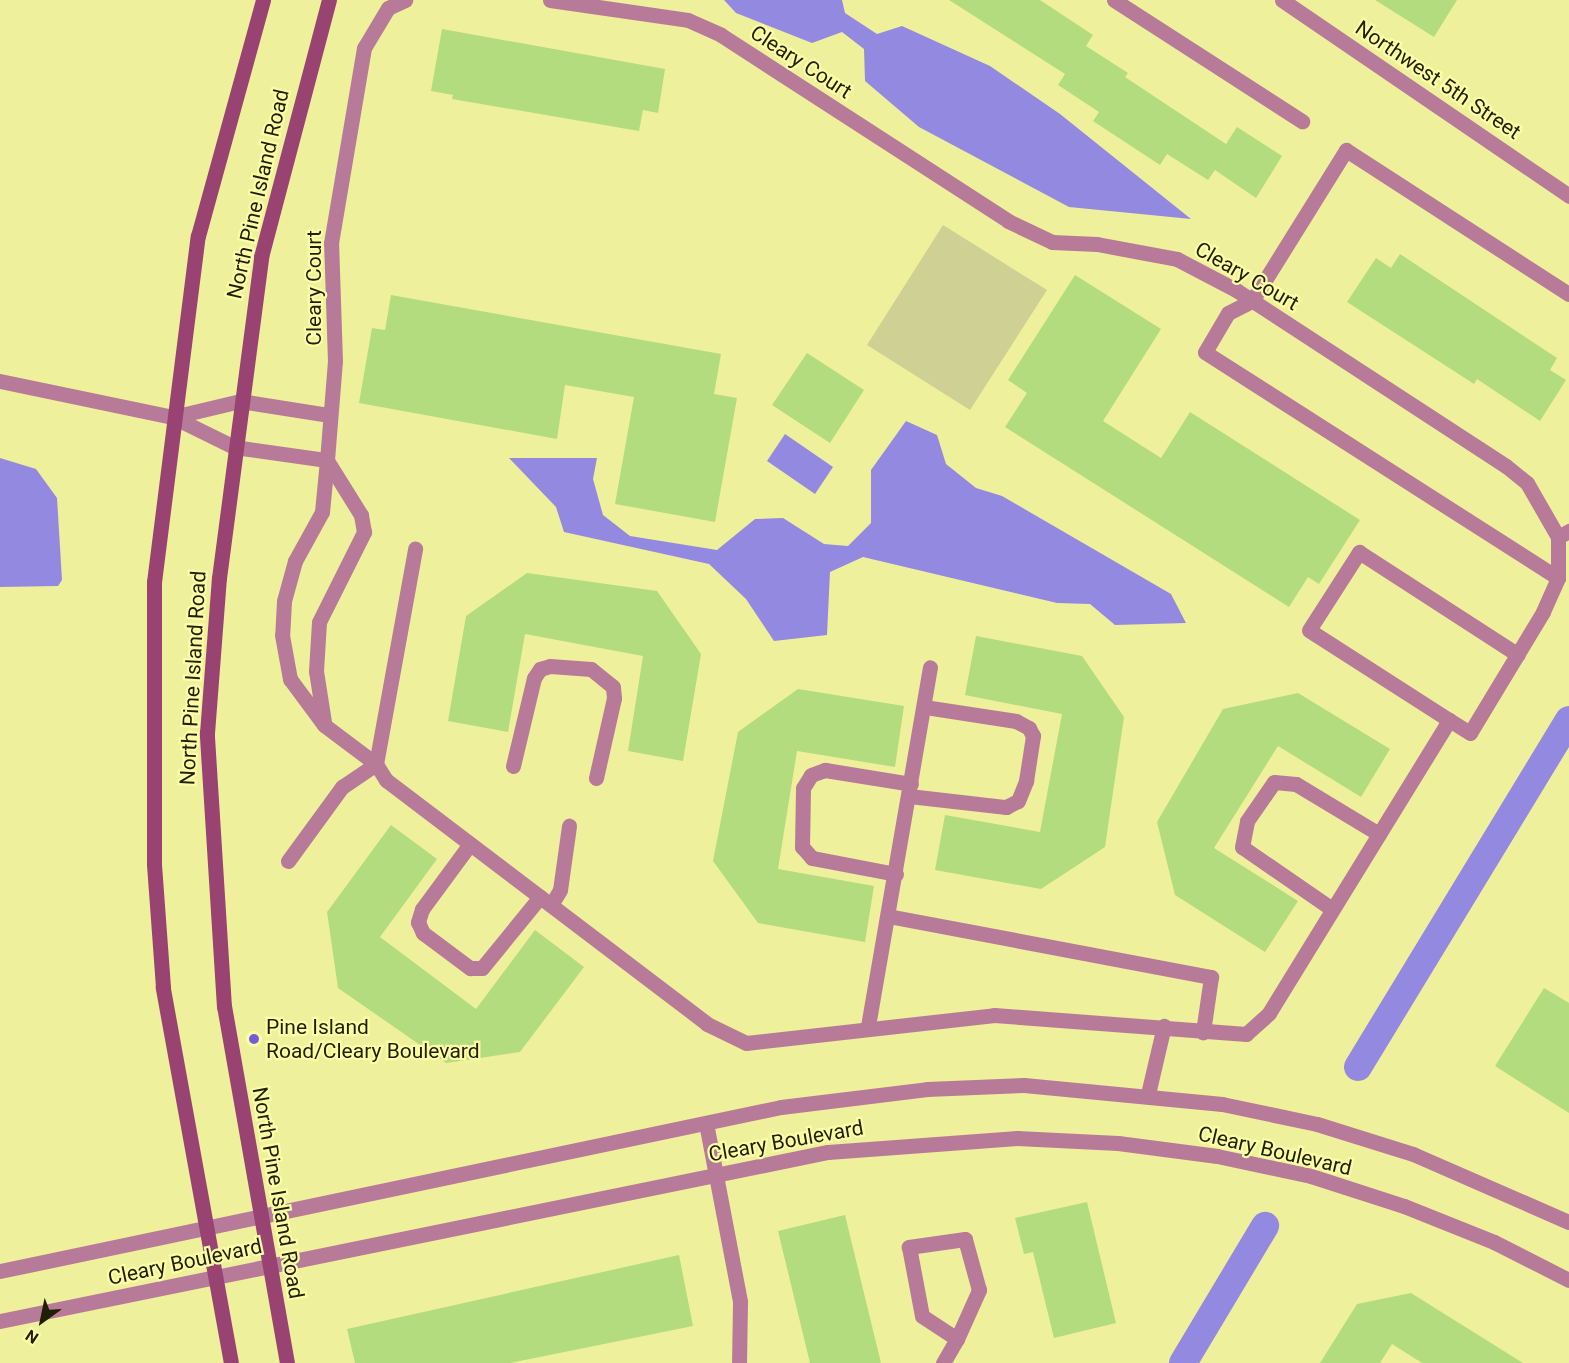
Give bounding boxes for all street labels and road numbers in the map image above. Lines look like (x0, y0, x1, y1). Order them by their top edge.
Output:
street label: Northwest 5th Street (1351, 15, 1525, 145)
street label: Cleary Court (746, 20, 856, 104)
street label: North Pine Island Road (222, 87, 294, 301)
street label: Cleary Court (301, 230, 327, 346)
street label: Cleary Court (1191, 236, 1303, 316)
street label: North Pine Island Road (175, 570, 211, 786)
street label: North Pine Island Road (247, 1085, 309, 1301)
street label: Cleary Boulevard (707, 1115, 865, 1167)
street label: Cleary Boulevard (1196, 1121, 1354, 1181)
street label: Cleary Boulevard (106, 1233, 264, 1291)

